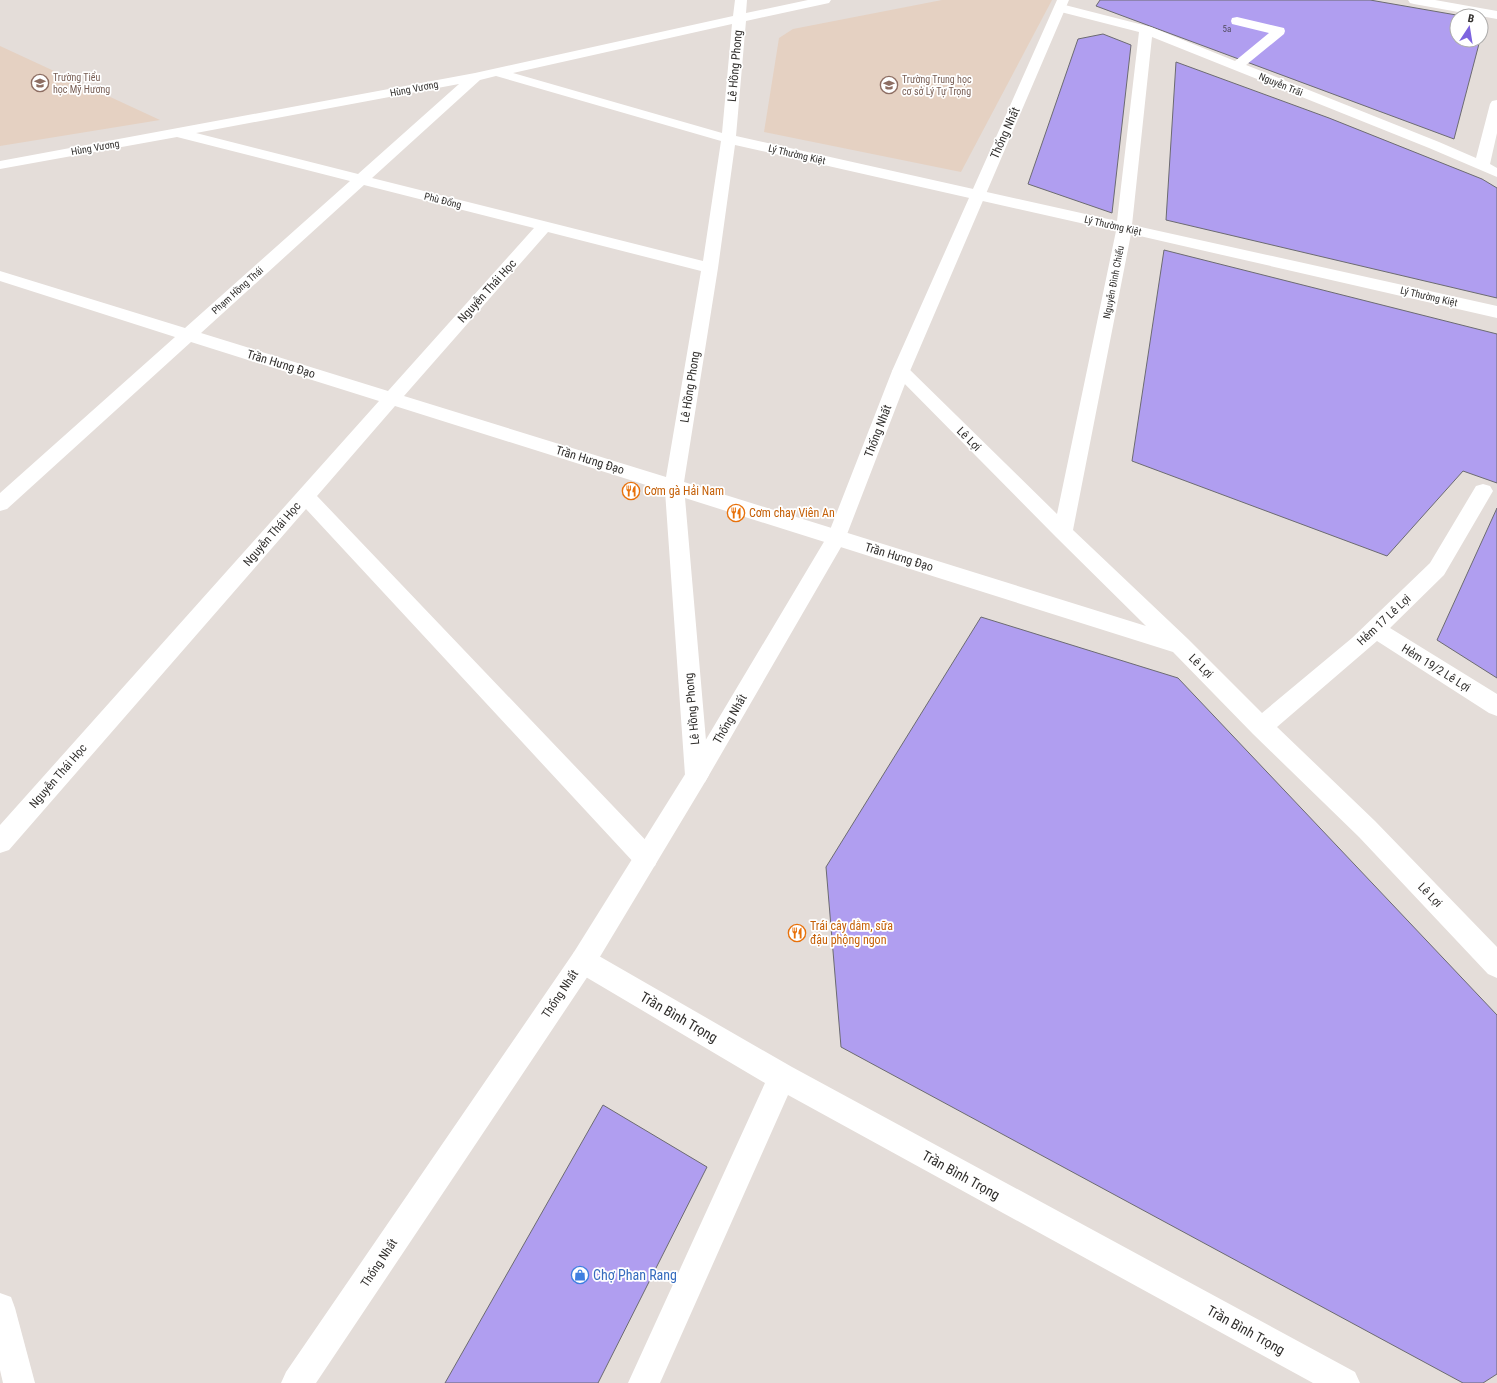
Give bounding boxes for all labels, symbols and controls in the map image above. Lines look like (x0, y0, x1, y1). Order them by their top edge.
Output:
north arrow (1449, 8, 1489, 48)
text: B (1467, 12, 1475, 26)
house number: 5a (1223, 24, 1231, 34)
street label: Lê Hồng Phong (725, 29, 745, 103)
street label: Nguyễn Trãi (1257, 70, 1305, 98)
place label: Trường Tiểu học Mỹ Hương (53, 71, 110, 96)
school or university icon: Trường Tiểu học Mỹ Hương (30, 73, 50, 93)
place label: Trường Trung học cơ sở Lý Tự Trọng (902, 74, 972, 98)
school or university icon: Trường Trung học cơ sở Lý Tự Trọng (879, 75, 899, 95)
street label: Hùng Vương (389, 78, 439, 99)
street label: Thống Nhất (987, 105, 1023, 161)
street label: Hùng Vương (70, 138, 120, 157)
street label: Lý Thường Kiệt (767, 143, 827, 167)
street label: Phù Đổng (423, 190, 463, 210)
street label: Lý Thường Kiệt (1083, 214, 1143, 238)
street label: Nguyễn Đình Chiểu (1100, 244, 1126, 320)
street label: Nguyễn Thái Học (455, 256, 519, 326)
street label: Phạm Hồng Thái (209, 264, 266, 317)
street label: Lý Thường Kiệt (1399, 285, 1459, 309)
street label: Trần Hưng Đạo (245, 347, 317, 381)
street label: Lê Hồng Phong (677, 350, 703, 424)
street label: Thống Nhất (862, 402, 895, 459)
street label: Lê Lợi (954, 424, 984, 454)
street label: Trần Hưng Đạo (554, 443, 626, 477)
restaurant icon: Cơm gà Hải Nam (621, 481, 641, 501)
place label: Cơm gà Hải Nam (644, 484, 724, 498)
street label: Nguyễn Thái Học (240, 499, 304, 569)
restaurant icon: Cơm chay Viên An (726, 503, 746, 523)
place label: Cơm chay Viên An (749, 506, 835, 520)
street label: Trần Hưng Đạo (863, 540, 935, 574)
street label: Hẻm 17 Lê Lợi (1354, 592, 1414, 648)
street label: Hẻm 19/2 Lê Lợi (1399, 641, 1473, 695)
street label: Lê Lợi (1186, 651, 1216, 681)
street label: Lê Hồng Phong (682, 672, 702, 746)
street label: Thống Nhất (710, 691, 750, 746)
street label: Nguyễn Thái Học (26, 741, 90, 811)
street label: Lê Lợi (1415, 880, 1445, 910)
place label: Trái cây dằm, sữa đậu phộng ngon (810, 919, 893, 947)
restaurant icon: Trái cây dằm, sữa đậu phộng ngon (787, 923, 807, 943)
street label: Thống Nhất (539, 967, 581, 1021)
street label: Trần Bình Trọng (638, 988, 720, 1046)
street label: Trần Bình Trọng (919, 1147, 1003, 1203)
street label: Thống Nhất (358, 1236, 400, 1290)
shop icon: Chợ Phan Rang (570, 1265, 590, 1285)
place label: Chợ Phan Rang (593, 1267, 677, 1283)
street label: Trần Bình Trọng (1204, 1302, 1288, 1358)

